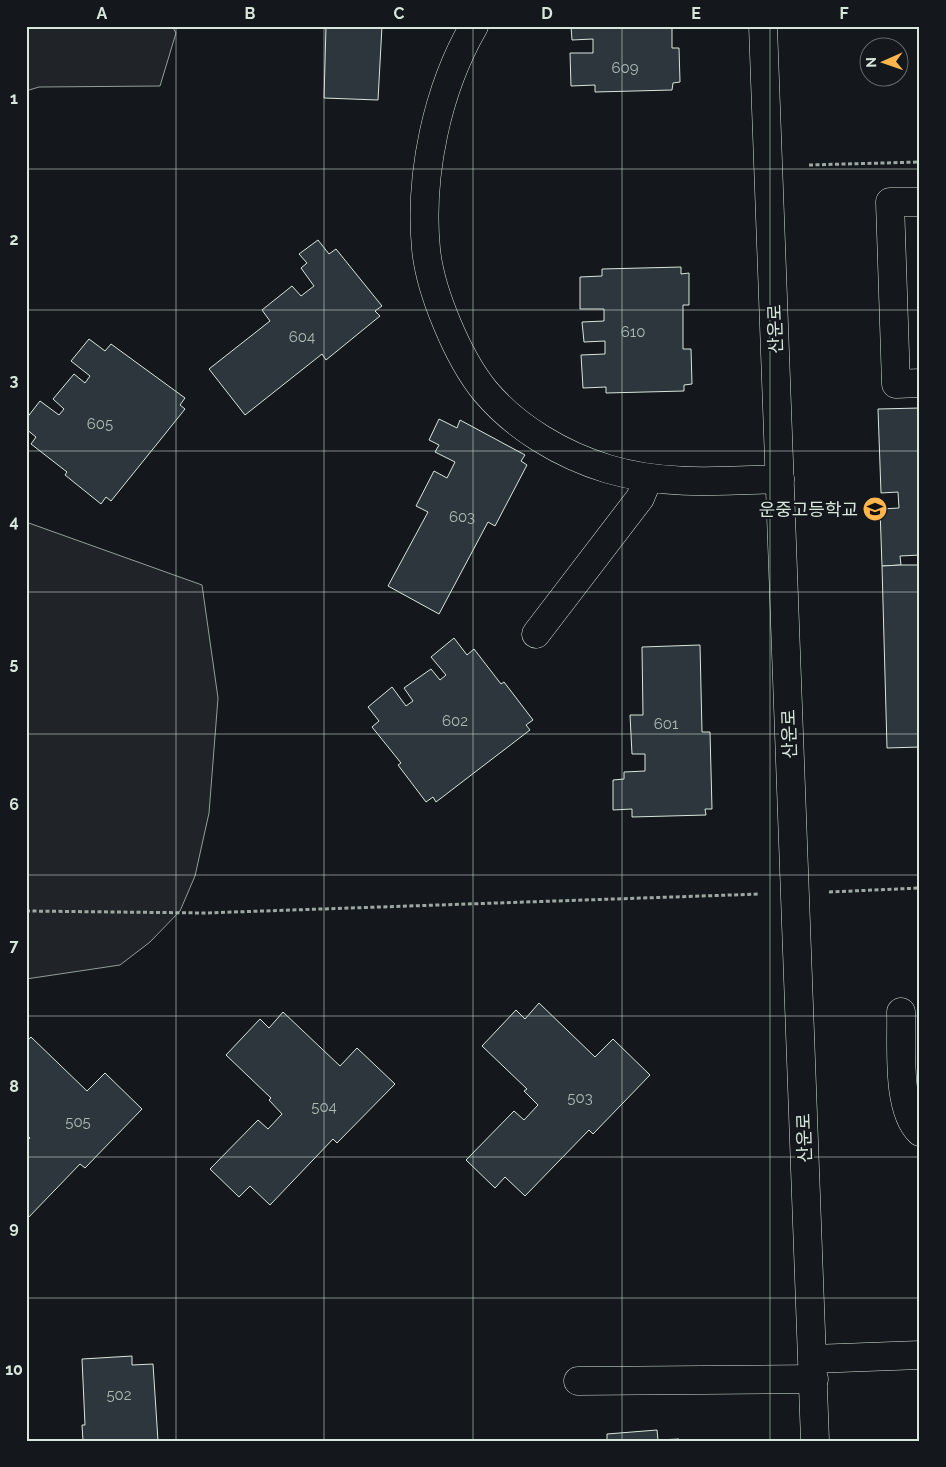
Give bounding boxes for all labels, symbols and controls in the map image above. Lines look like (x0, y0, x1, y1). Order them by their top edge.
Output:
text: A (97, 4, 108, 23)
text: B (245, 4, 256, 23)
text: C (394, 4, 405, 23)
text: D (541, 4, 553, 23)
text: E (691, 4, 701, 23)
text: F (839, 4, 849, 23)
north arrow (858, 38, 908, 88)
text: N (863, 57, 879, 68)
house number: 609 (611, 59, 639, 77)
text: 1 (10, 89, 18, 108)
text: 2 (9, 230, 19, 249)
street label: 산운로 (764, 304, 786, 354)
house number: 610 (621, 323, 645, 341)
house number: 604 (289, 328, 315, 346)
text: 3 (10, 371, 19, 390)
house number: 605 (87, 415, 113, 433)
school or university icon: 운중고등학교 (862, 496, 888, 522)
place label: 운중고등학교 (759, 499, 858, 520)
house number: 603 (449, 508, 475, 526)
text: 4 (9, 512, 19, 531)
text: 5 (10, 654, 19, 673)
street label: 산운로 (778, 709, 800, 759)
house number: 602 (442, 712, 468, 730)
house number: 601 (654, 715, 679, 733)
text: 6 (9, 795, 19, 814)
text: 7 (10, 936, 19, 955)
text: 8 (9, 1077, 19, 1096)
house number: 503 (567, 1089, 593, 1107)
house number: 504 (311, 1098, 337, 1116)
house number: 505 (65, 1113, 91, 1131)
street label: 산운로 (793, 1113, 815, 1163)
text: 9 (9, 1218, 19, 1237)
text: 10 (5, 1360, 23, 1379)
house number: 502 (106, 1386, 132, 1404)

